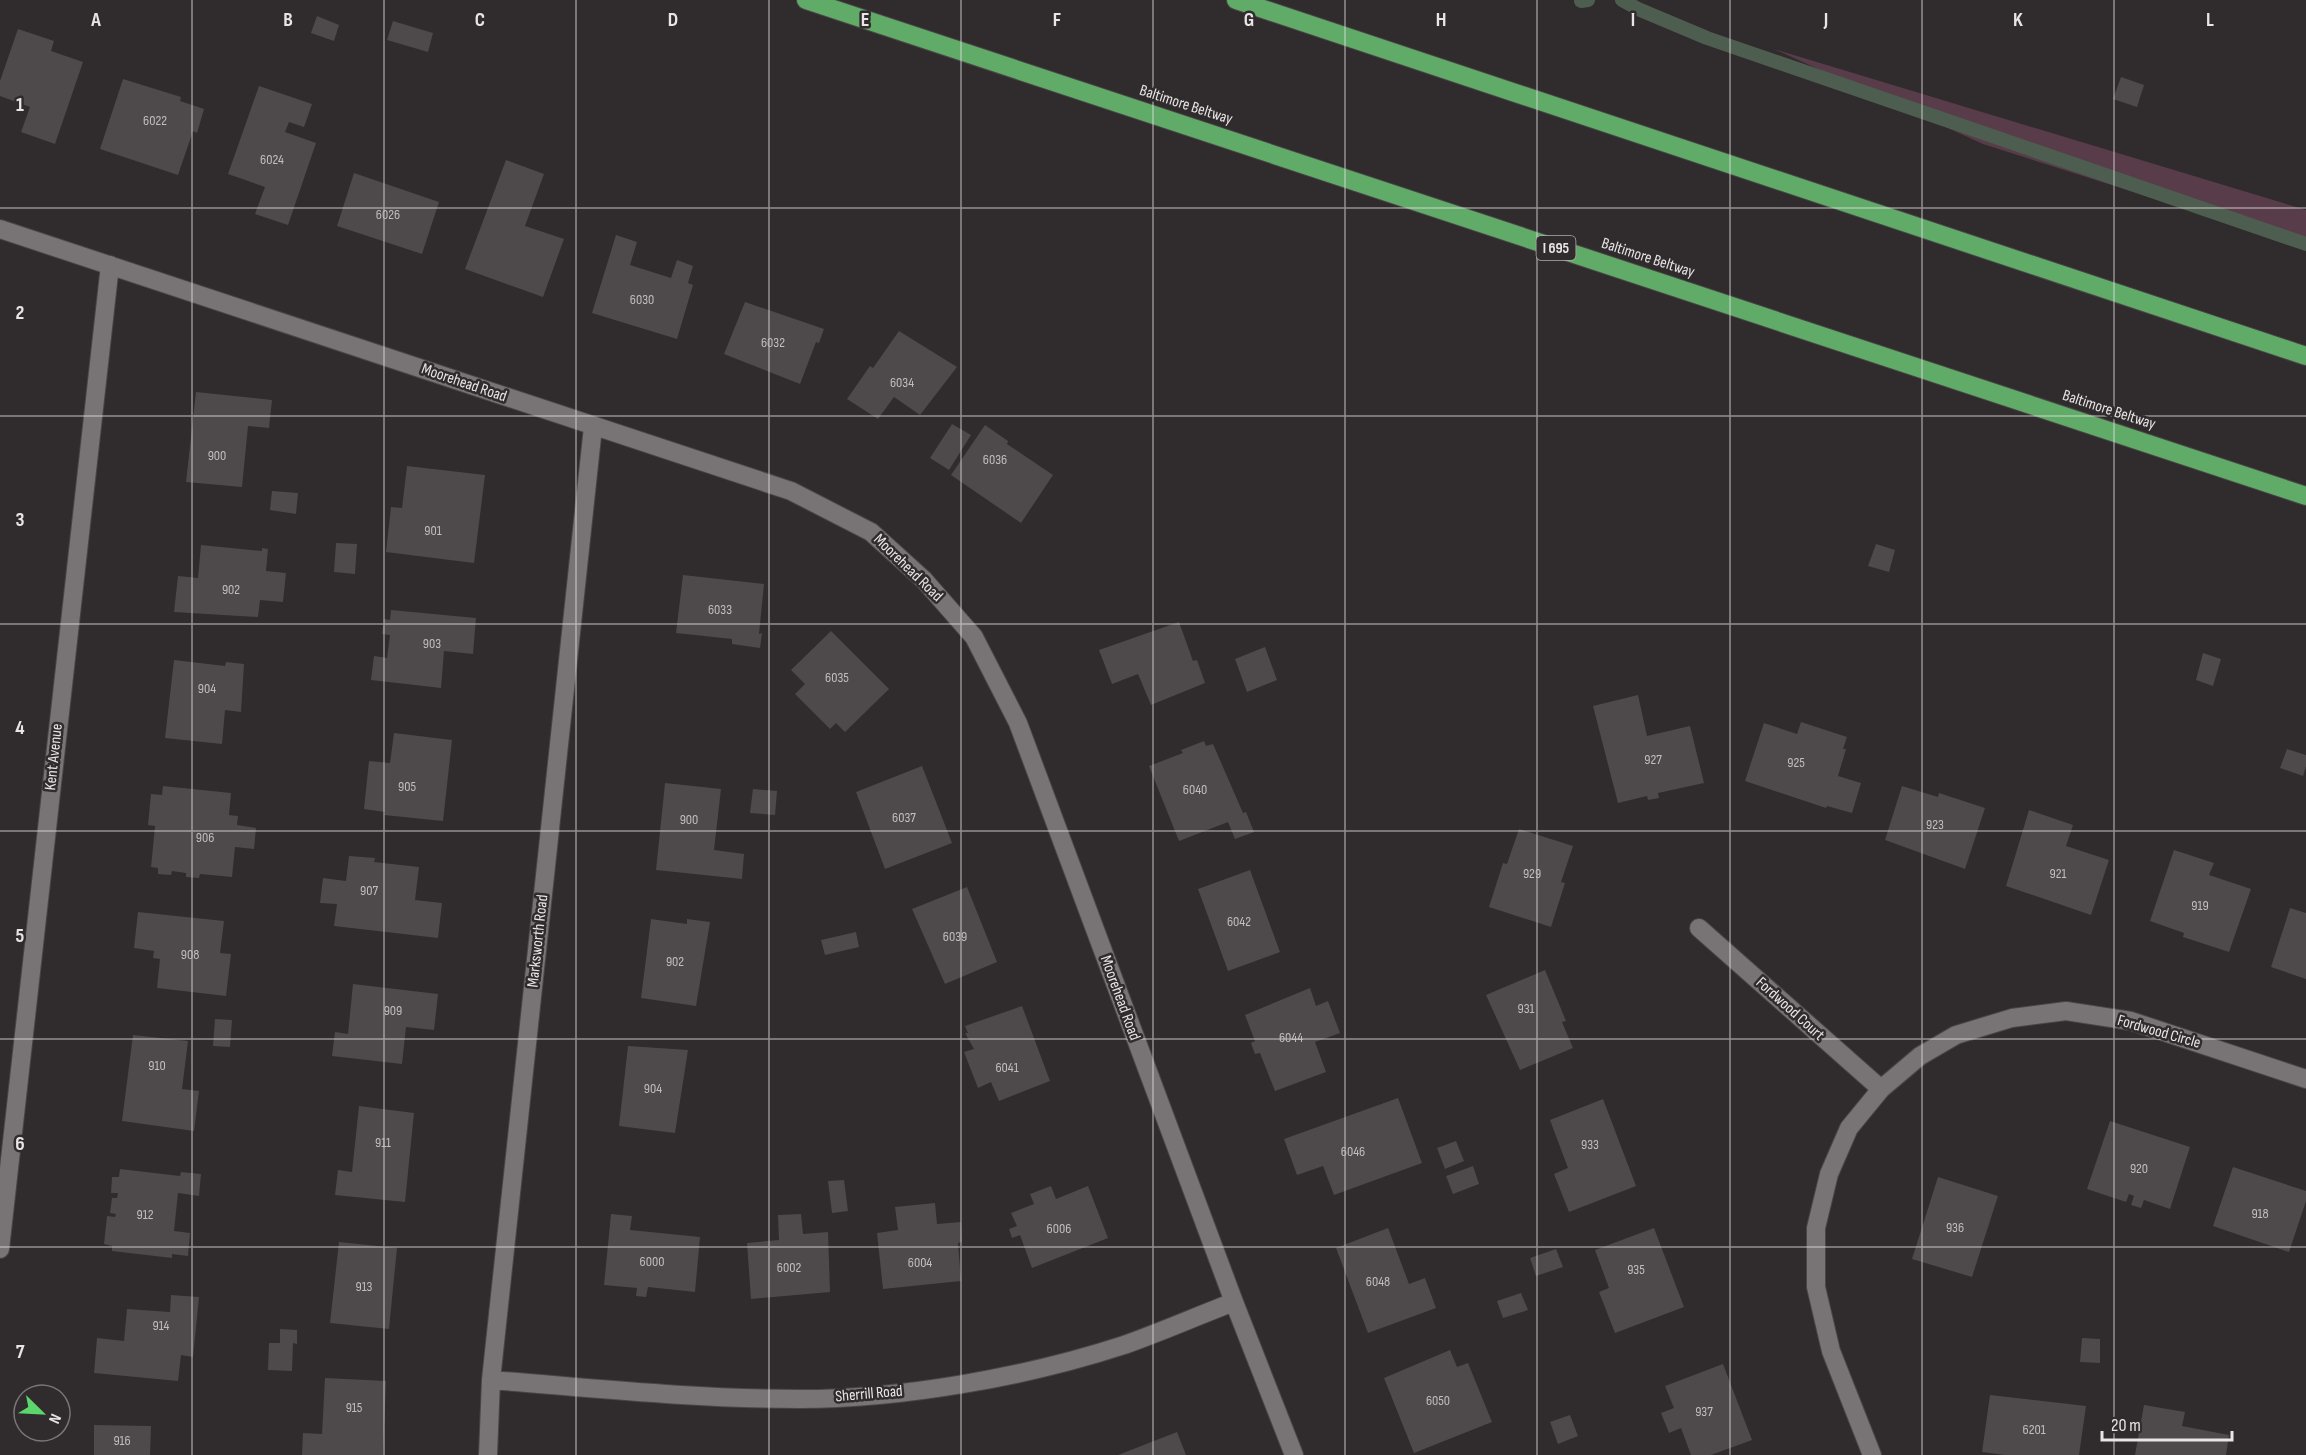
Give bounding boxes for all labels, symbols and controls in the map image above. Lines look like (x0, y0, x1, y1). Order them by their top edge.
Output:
text: A (90, 8, 101, 32)
text: B (283, 8, 293, 32)
text: C (475, 8, 485, 32)
text: D (668, 8, 678, 32)
text: E (861, 8, 869, 32)
text: F (1053, 8, 1061, 32)
text: G (1244, 8, 1254, 32)
text: H (1436, 8, 1446, 32)
text: I (1631, 8, 1635, 32)
text: J (1823, 8, 1828, 32)
text: K (2013, 8, 2023, 32)
text: L (2206, 8, 2214, 32)
street label: Baltimore Beltway (1137, 81, 1235, 129)
text: 1 (16, 93, 24, 117)
house number: 6022 (143, 112, 167, 129)
house number: 6024 (260, 151, 284, 168)
house number: 6026 (376, 206, 400, 223)
street label: Baltimore Beltway (1599, 234, 1697, 282)
road number: I 695 (1536, 236, 1576, 260)
house number: 6030 (630, 291, 654, 308)
text: 2 (16, 301, 24, 325)
house number: 6032 (761, 334, 785, 351)
street label: Moorehead Road (419, 360, 509, 406)
house number: 6034 (890, 374, 914, 391)
street label: Baltimore Beltway (2060, 386, 2158, 434)
house number: 900 (208, 447, 226, 464)
house number: 6036 (983, 451, 1007, 468)
text: 3 (16, 508, 25, 532)
house number: 901 (424, 522, 442, 539)
street label: Moorehead Road (869, 530, 947, 606)
house number: 902 (222, 581, 240, 598)
house number: 6033 (708, 601, 732, 618)
house number: 903 (423, 635, 441, 652)
house number: 6035 (825, 669, 849, 686)
house number: 904 (198, 680, 216, 697)
text: 4 (15, 716, 25, 740)
street label: Kent Avenue (41, 723, 67, 791)
house number: 927 (1644, 751, 1662, 768)
house number: 925 (1787, 754, 1805, 771)
house number: 905 (398, 778, 416, 795)
house number: 6040 (1183, 781, 1207, 798)
house number: 6037 (892, 809, 916, 826)
house number: 900 (680, 811, 698, 828)
house number: 923 (1926, 816, 1944, 833)
house number: 906 (196, 829, 214, 846)
house number: 929 (1523, 865, 1541, 882)
house number: 921 (2050, 865, 2067, 882)
house number: 907 (360, 882, 378, 899)
street label: Marksworth Road (524, 894, 552, 988)
house number: 919 (2191, 897, 2209, 914)
house number: 6042 (1227, 913, 1251, 930)
text: 5 (16, 924, 25, 948)
house number: 6039 (943, 928, 967, 945)
house number: 908 (181, 946, 199, 963)
house number: 902 (666, 953, 684, 970)
street label: Moorehead Road (1096, 953, 1144, 1043)
street label: Fordwood Court (1752, 973, 1828, 1045)
house number: 931 (1518, 1000, 1535, 1017)
house number: 909 (384, 1002, 402, 1019)
street label: Fordwood Circle (2115, 1011, 2203, 1053)
house number: 6044 (1279, 1029, 1303, 1046)
house number: 910 (148, 1057, 166, 1074)
house number: 6041 (995, 1059, 1019, 1076)
house number: 904 (644, 1080, 662, 1097)
text: 6 (15, 1132, 25, 1156)
house number: 911 (375, 1134, 391, 1151)
house number: 933 (1581, 1136, 1599, 1153)
house number: 6046 (1341, 1143, 1365, 1160)
house number: 920 (2130, 1160, 2148, 1177)
house number: 918 (2251, 1205, 2269, 1222)
house number: 912 (136, 1206, 154, 1223)
house number: 936 (1946, 1219, 1964, 1236)
house number: 6006 (1047, 1220, 1071, 1237)
house number: 6000 (640, 1253, 664, 1270)
house number: 6004 (908, 1254, 932, 1271)
house number: 6002 (777, 1259, 801, 1276)
house number: 935 (1627, 1261, 1645, 1278)
house number: 6048 (1366, 1273, 1390, 1290)
house number: 913 (356, 1278, 373, 1295)
house number: 914 (153, 1317, 170, 1334)
text: 7 (16, 1340, 25, 1364)
street label: Sherrill Road (835, 1382, 903, 1406)
north arrow (12, 1383, 72, 1443)
house number: 6050 (1426, 1392, 1450, 1409)
house number: 915 (346, 1399, 363, 1416)
house number: 937 (1695, 1403, 1713, 1420)
scale bar (2102, 1404, 2232, 1442)
text: N (44, 1411, 65, 1426)
text: 20 m (2111, 1415, 2141, 1436)
house number: 6201 (2022, 1421, 2046, 1438)
house number: 916 (113, 1432, 131, 1449)

